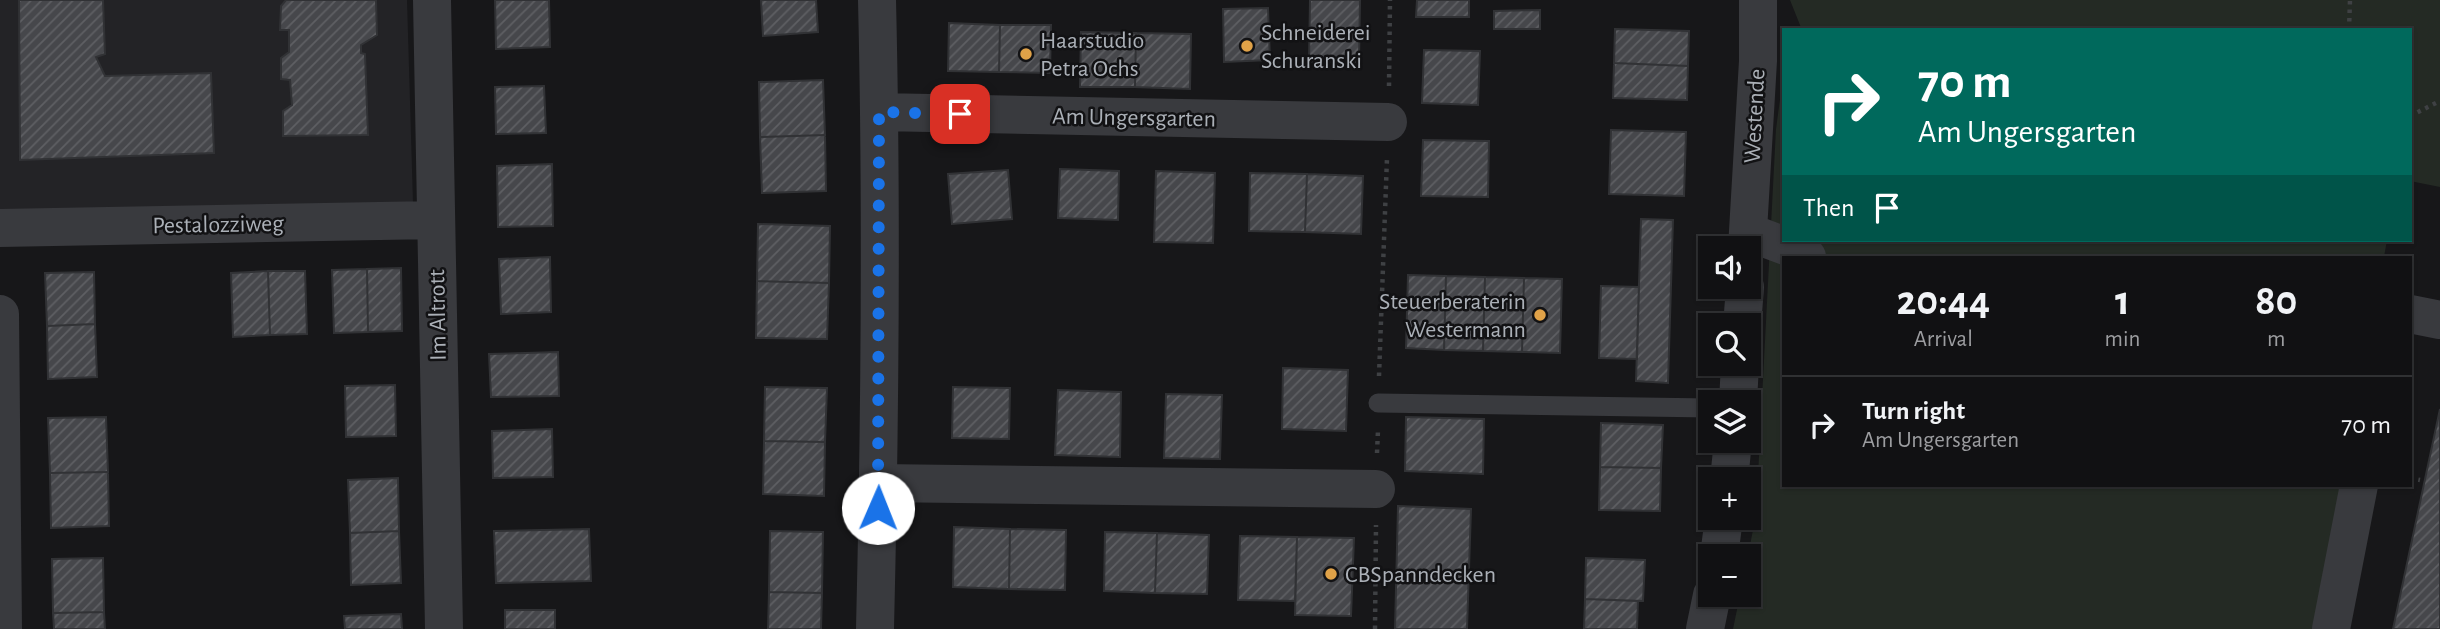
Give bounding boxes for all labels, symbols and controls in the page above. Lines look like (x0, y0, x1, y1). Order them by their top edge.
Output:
place label: Schneiderei Schuranski (1261, 21, 1371, 73)
place label: Haarstudio Petra Ochs (1040, 29, 1144, 81)
marker: Schneiderei Schuranski (1239, 38, 1255, 54)
marker: Haarstudio Petra Ochs (1018, 46, 1034, 62)
icon: right (1803, 56, 1894, 147)
text: 70 m (1918, 58, 2012, 107)
street label: Westende (1741, 68, 1769, 164)
pin (930, 84, 990, 144)
icon: arrive (941, 95, 979, 133)
street label: Am Ungersgarten (1052, 105, 1216, 131)
text: Am Ungersgarten (1918, 116, 2136, 148)
icon: arrive (1868, 189, 1906, 227)
text: Then (1803, 195, 1854, 221)
street label: Pestalozziweg (152, 212, 284, 238)
map controls (1698, 236, 1761, 607)
button: sound (1698, 236, 1761, 299)
street label: Im Altrott (425, 269, 451, 361)
text: 20:44 (1897, 280, 1990, 322)
text: 1 (2115, 280, 2130, 322)
text: 80 (2255, 280, 2297, 322)
place label: Steuerberaterin Westermann (1379, 290, 1526, 342)
marker: Steuerberaterin Westermann (1532, 307, 1548, 323)
button: search (1698, 313, 1761, 376)
text: Arrival (1914, 328, 1973, 351)
text: min (2105, 328, 2140, 351)
text: m (2267, 328, 2285, 351)
button: layers (1698, 390, 1761, 453)
text: Turn right (1862, 398, 1965, 424)
icon: right (1803, 406, 1841, 444)
text: 70 m (2341, 412, 2391, 438)
text: Am Ungersgarten (1862, 429, 2019, 452)
button: + (1698, 467, 1761, 530)
position arrow (841, 471, 915, 545)
button: − (1698, 544, 1761, 607)
place label: CBSpanndecken (1345, 563, 1496, 587)
marker: CBSpanndecken (1323, 566, 1339, 582)

